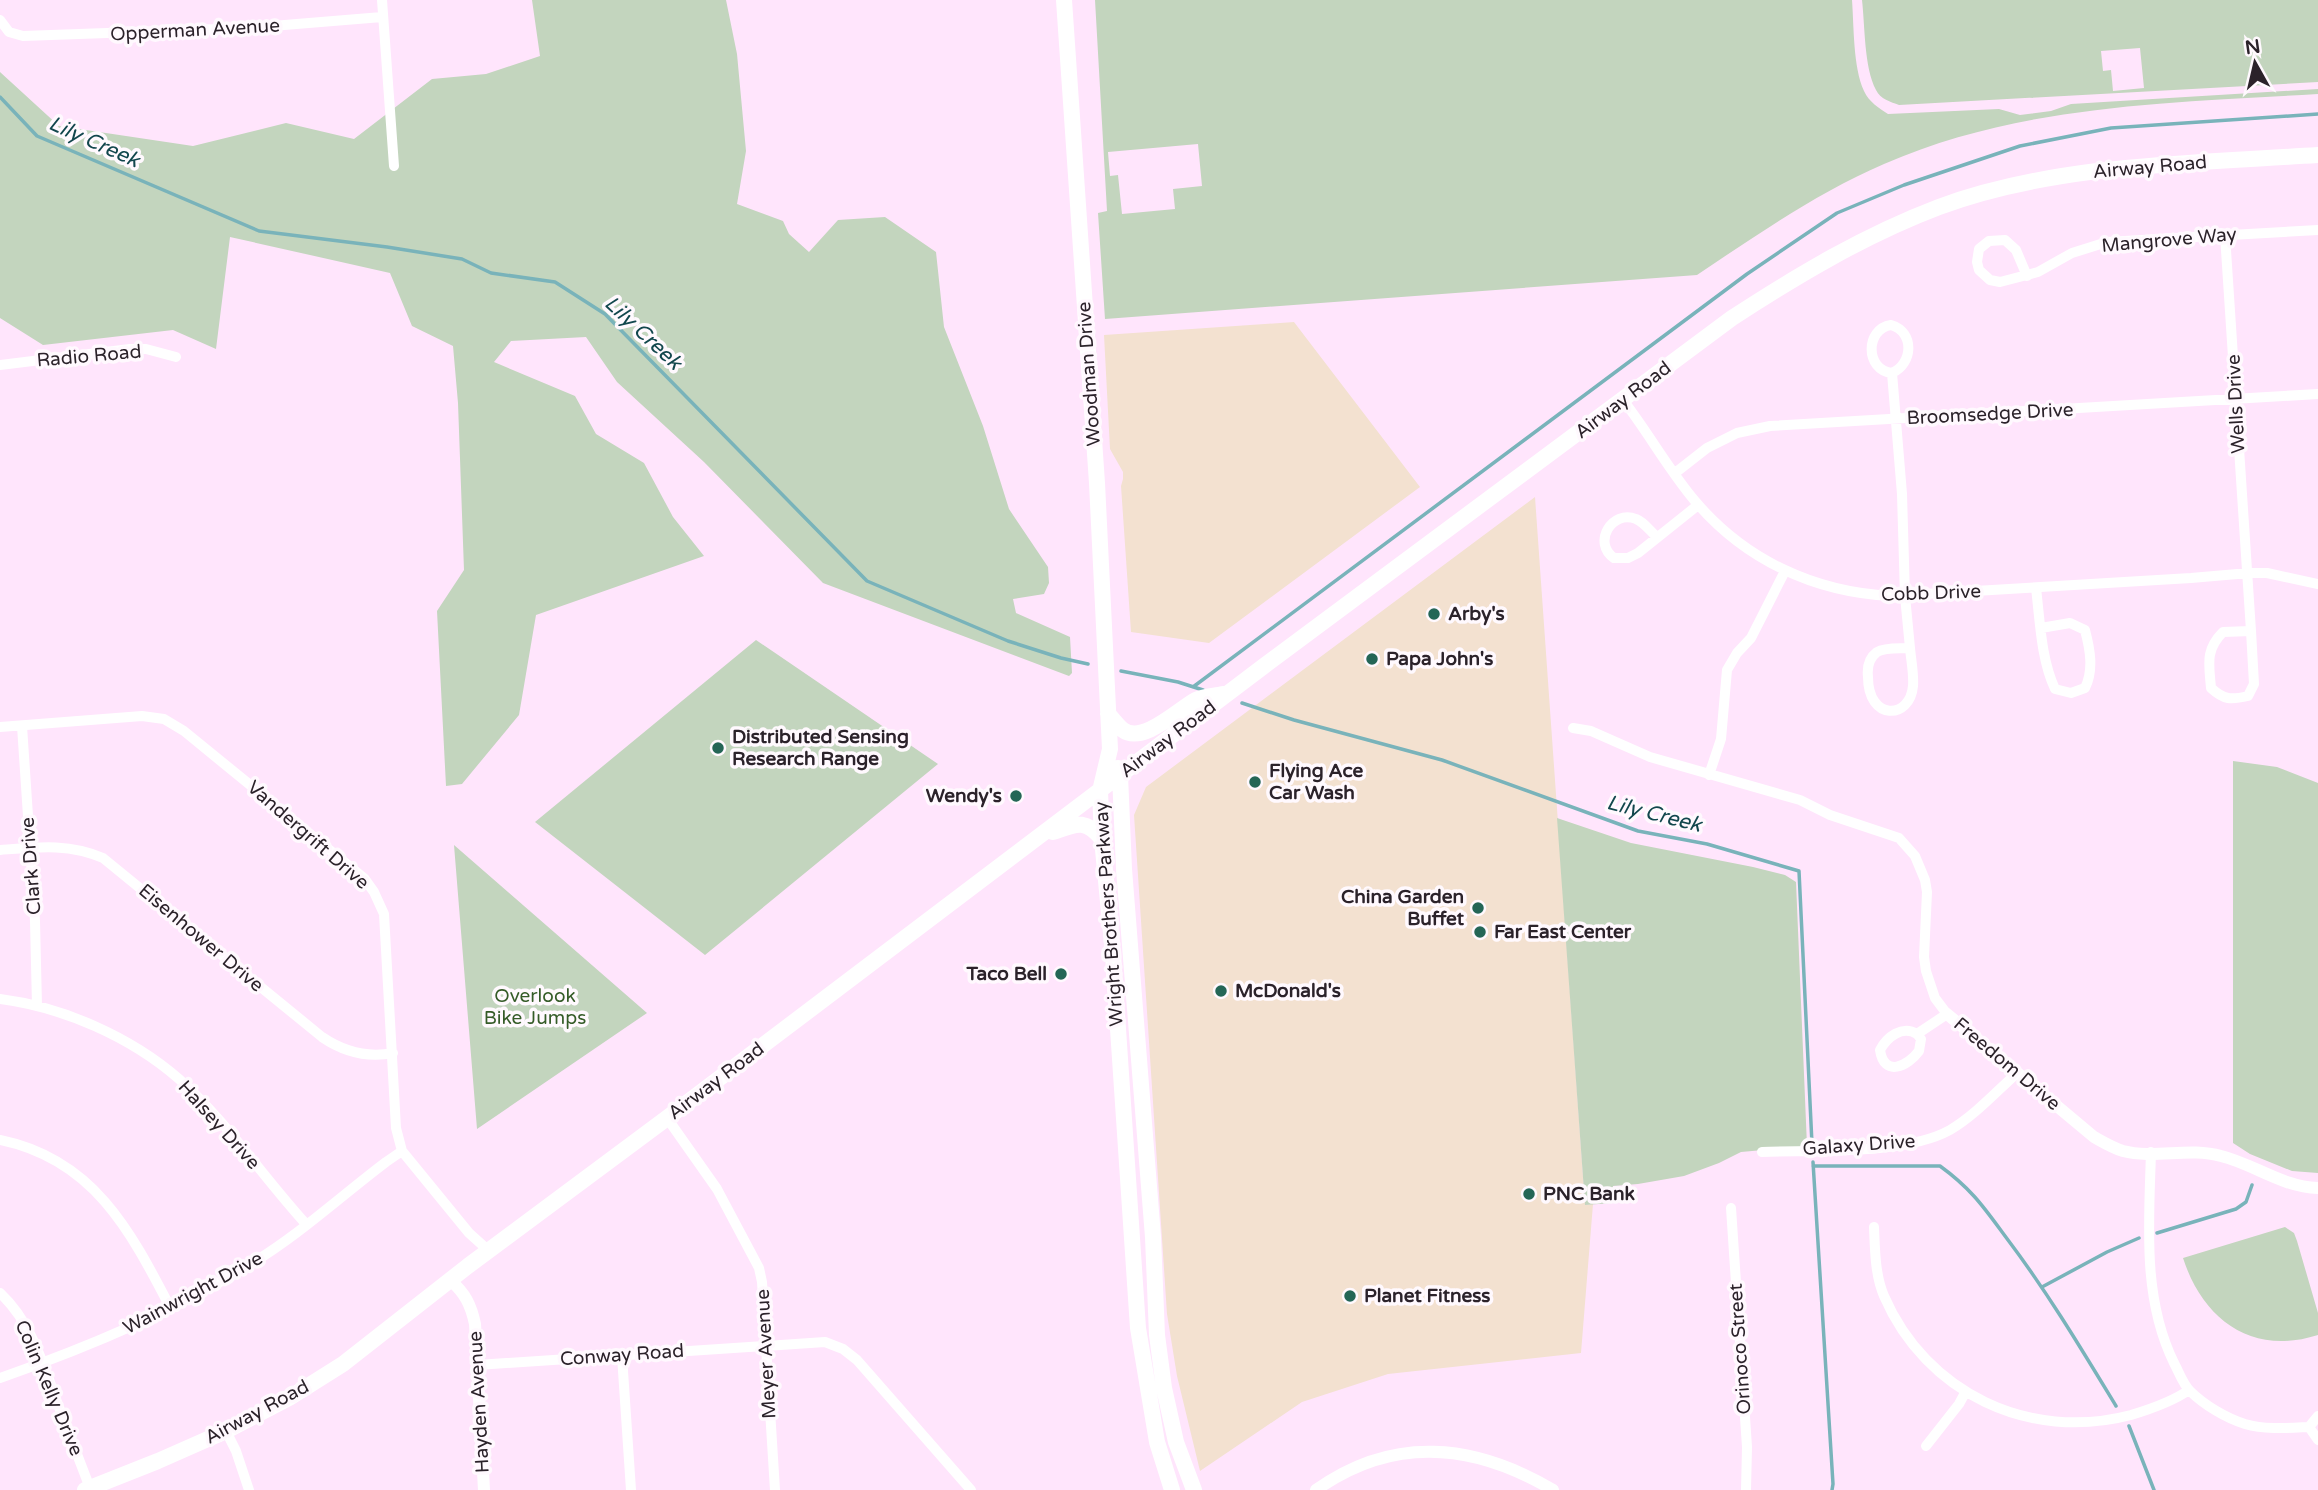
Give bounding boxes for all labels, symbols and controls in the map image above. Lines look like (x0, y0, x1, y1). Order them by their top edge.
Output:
street label: Opperman Avenue (110, 15, 280, 45)
north arrow (2220, 28, 2290, 98)
text: N (2244, 35, 2262, 59)
water label: Lily Creek (45, 111, 145, 174)
street label: Airway Road (2092, 151, 2208, 183)
street label: Mangrove Way (2100, 223, 2238, 257)
water label: Lily Creek (599, 291, 688, 376)
street label: Woodman Drive (1073, 301, 1105, 447)
street label: Radio Road (36, 340, 142, 372)
street label: Wells Drive (2222, 354, 2250, 454)
street label: Airway Road (1571, 357, 1675, 443)
street label: Broomsedge Drive (1906, 399, 2074, 429)
street label: Cobb Drive (1881, 580, 1981, 606)
place label: Arby's (1448, 603, 1505, 626)
marker: Arby's (1426, 606, 1442, 622)
place label: Papa John's (1386, 648, 1493, 671)
marker: Papa John's (1364, 651, 1380, 667)
street label: Airway Road (1116, 696, 1220, 782)
place label: Distributed Sensing Research Range (732, 726, 909, 771)
marker: Distributed Sensing Research Range (710, 740, 726, 756)
place label: Flying Ace Car Wash (1269, 760, 1364, 804)
marker: Flying Ace Car Wash (1247, 774, 1263, 790)
street label: Vandergrift Drive (243, 776, 373, 894)
place label: Wendy's (926, 785, 1002, 808)
marker: Wendy's (1008, 788, 1024, 804)
water label: Lily Creek (1604, 790, 1705, 838)
street label: Wright Brothers Parkway (1090, 801, 1128, 1027)
street label: Clark Drive (17, 816, 45, 916)
street label: Eisenhower Drive (134, 879, 268, 997)
place label: China Garden Buffet (1341, 886, 1465, 930)
marker: China Garden Buffet (1470, 900, 1486, 916)
place label: Far East Center (1494, 921, 1632, 943)
marker: Far East Center (1472, 924, 1488, 940)
place label: Taco Bell (965, 963, 1047, 985)
marker: Taco Bell (1053, 966, 1069, 982)
place label: McDonald's (1235, 980, 1341, 1002)
marker: McDonald's (1213, 983, 1229, 999)
park label: Overlook Bike Jumps (484, 985, 586, 1029)
street label: Freedom Drive (1949, 1013, 2065, 1115)
street label: Airway Road (664, 1038, 768, 1124)
street label: Halsey Drive (174, 1076, 264, 1174)
street label: Galaxy Drive (1802, 1130, 1916, 1160)
place label: PNC Bank (1543, 1183, 1636, 1205)
marker: PNC Bank (1521, 1186, 1537, 1202)
street label: Wainwright Drive (120, 1247, 266, 1339)
street label: Orinoco Street (1724, 1283, 1756, 1415)
place label: Planet Fitness (1364, 1285, 1490, 1307)
marker: Planet Fitness (1342, 1288, 1358, 1304)
street label: Meyer Avenue (752, 1289, 780, 1419)
street label: Colin Kelly Drive (10, 1317, 88, 1459)
street label: Hayden Avenue (464, 1330, 494, 1474)
street label: Conway Road (559, 1340, 685, 1370)
street label: Airway Road (201, 1375, 313, 1449)

